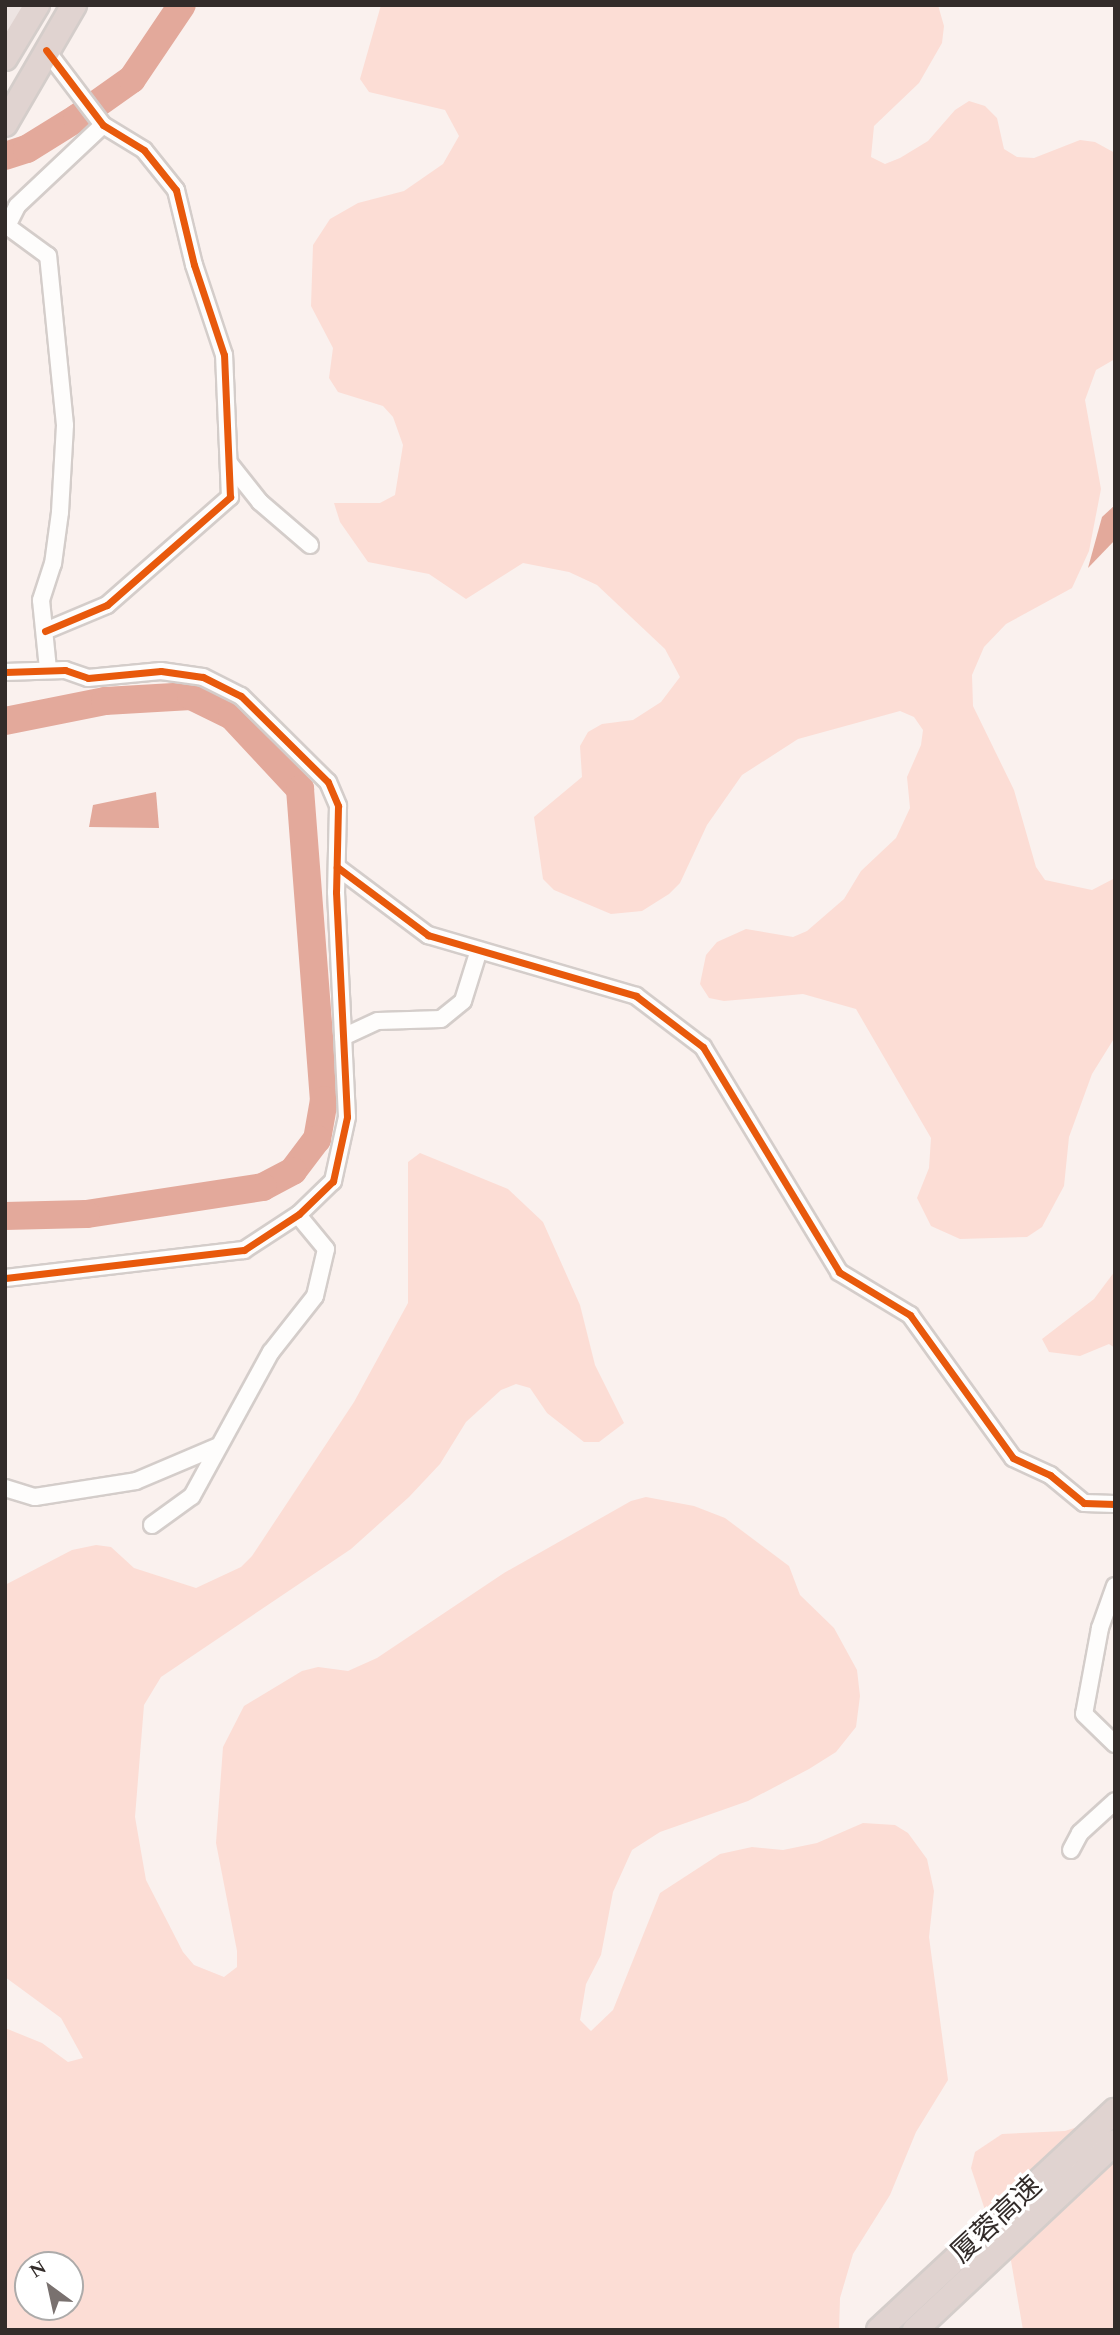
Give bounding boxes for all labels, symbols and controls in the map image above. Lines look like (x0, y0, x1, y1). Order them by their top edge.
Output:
street label: 厦蓉高速 (945, 2170, 1049, 2270)
north arrow (14, 2251, 84, 2321)
text: N (24, 2253, 53, 2286)

